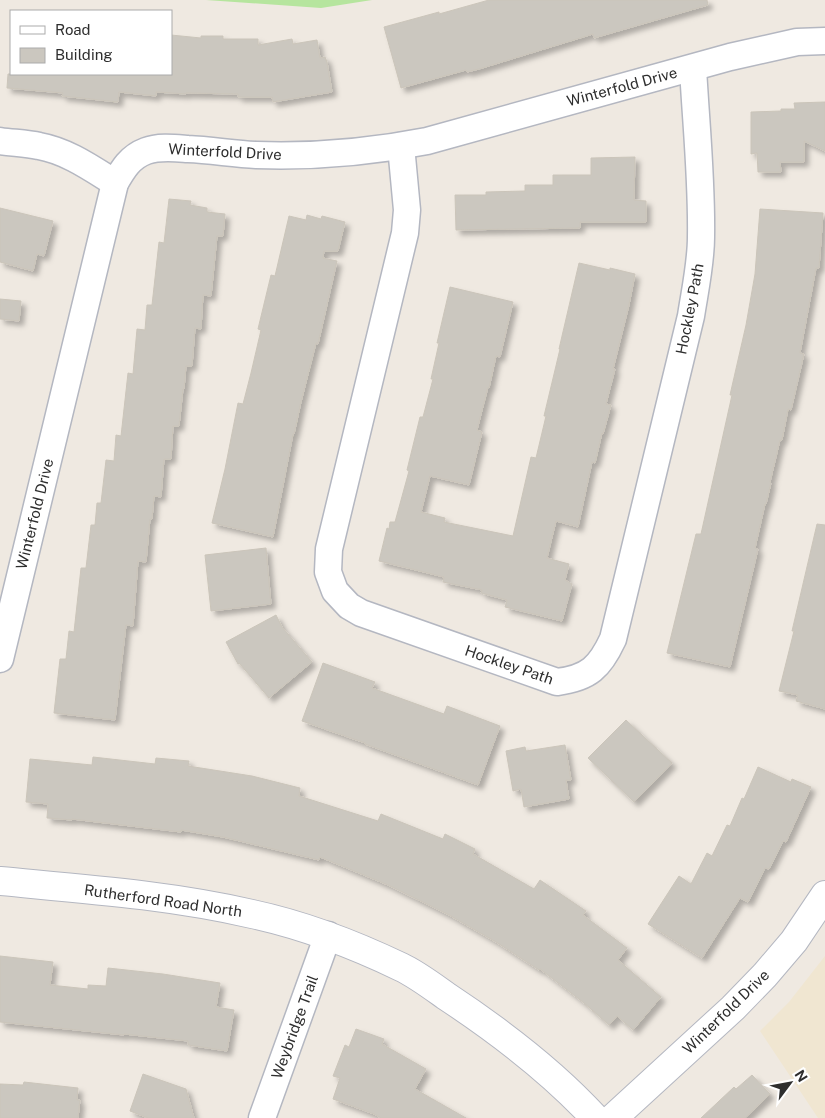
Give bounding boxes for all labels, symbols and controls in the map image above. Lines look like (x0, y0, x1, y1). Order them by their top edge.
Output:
legend (10, 10, 172, 75)
text: Road (55, 21, 91, 38)
text: Building (55, 46, 113, 63)
street label: Winterfold Drive (565, 64, 679, 109)
street label: Winterfold Drive (168, 140, 282, 163)
street label: Hockley Path (672, 262, 707, 356)
street label: Winterfold Drive (13, 457, 56, 571)
street label: Hockley Path (463, 641, 556, 688)
street label: Rutherford Road North (83, 881, 243, 920)
street label: Winterfold Drive (679, 966, 772, 1057)
street label: Weybridge Trail (268, 973, 321, 1081)
north arrow (765, 1058, 815, 1108)
text: N (791, 1067, 811, 1085)

